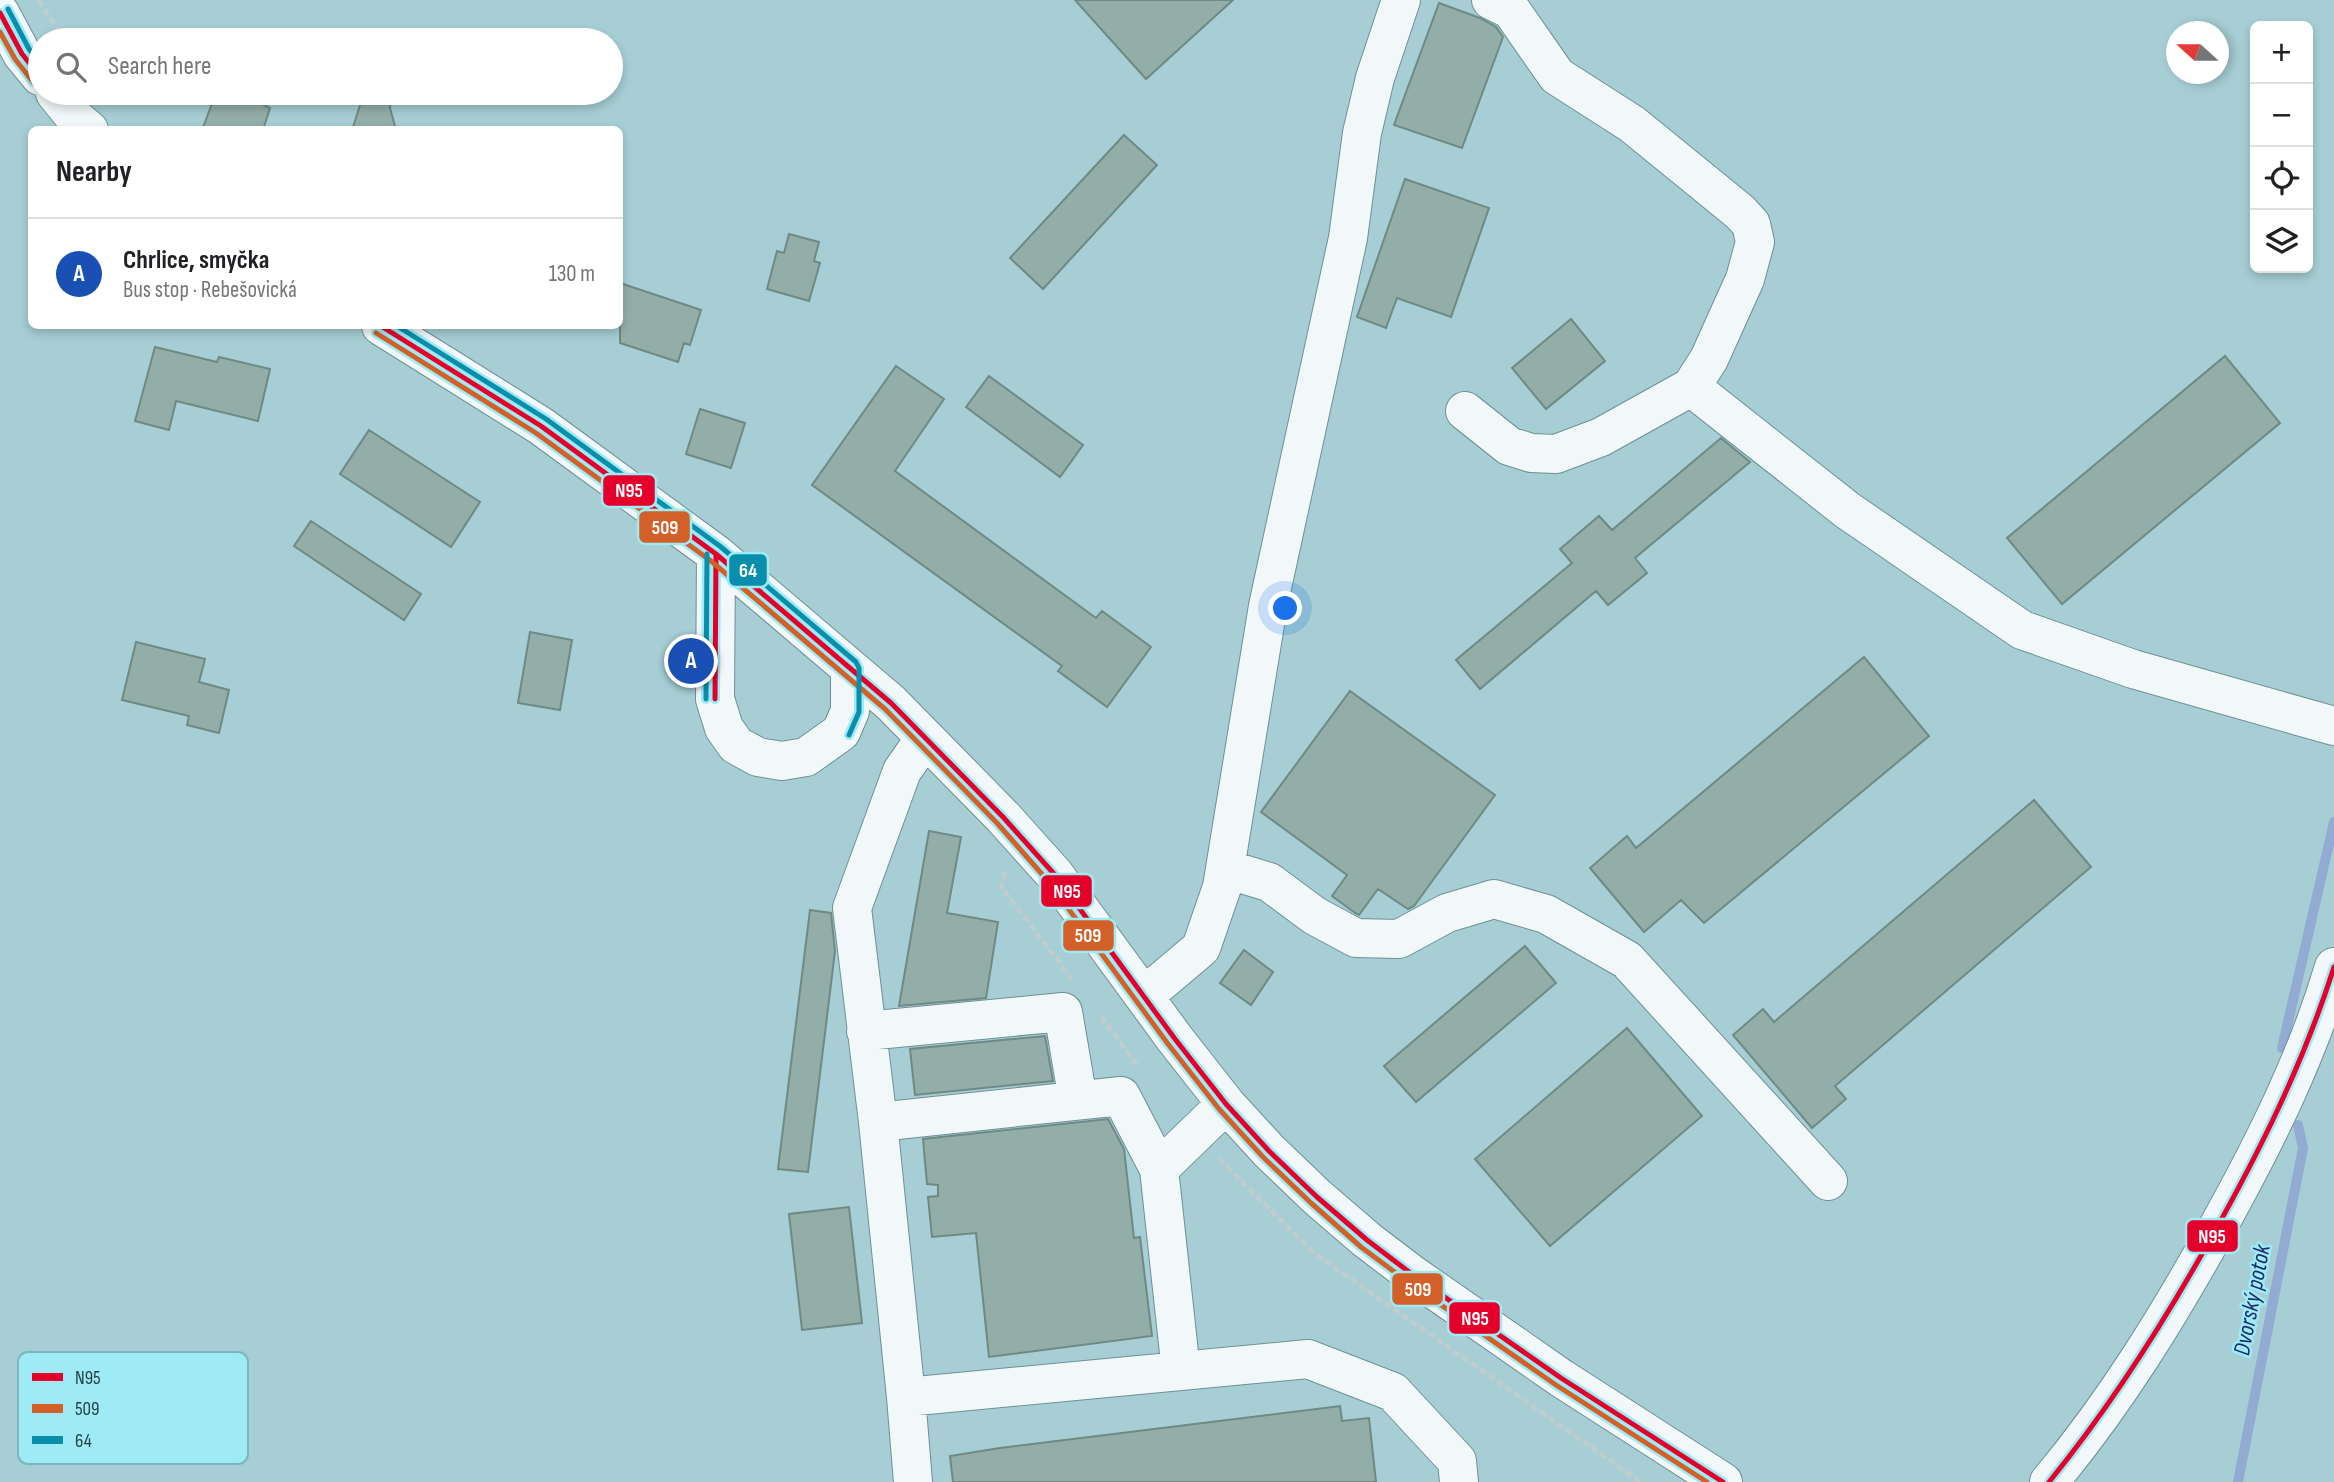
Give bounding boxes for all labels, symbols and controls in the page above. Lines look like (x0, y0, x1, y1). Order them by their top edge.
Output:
north arrow (2166, 21, 2229, 84)
map controls (2250, 21, 2313, 273)
button: + (2250, 21, 2313, 84)
search box (28, 28, 623, 105)
icon: search (52, 48, 90, 86)
text: Search here (108, 51, 211, 82)
button: − (2250, 84, 2313, 147)
button: locate (2250, 147, 2313, 210)
text: Nearby (56, 154, 132, 190)
button: layers (2250, 210, 2313, 273)
text: Chrlice, smyčka (123, 245, 269, 276)
text: A (74, 260, 84, 288)
text: 130 m (549, 260, 595, 288)
text: Bus stop · Rebešovická (123, 276, 297, 304)
line badge: N95 (602, 474, 656, 507)
text: N95 (615, 480, 643, 503)
line badge: 509 (638, 510, 691, 544)
text: 509 (652, 517, 678, 540)
line badge: 64 (728, 553, 768, 587)
text: 64 (739, 560, 757, 583)
your location (1268, 591, 1302, 625)
pin: A (668, 635, 714, 687)
line badge: N95 (1040, 874, 1093, 908)
text: N95 (1053, 881, 1081, 904)
line badge: 509 (1062, 919, 1115, 952)
text: 509 (1075, 925, 1101, 948)
line badge: N95 (2186, 1219, 2239, 1253)
text: N95 (2198, 1226, 2226, 1249)
water label: Dvorský potok (2227, 1241, 2277, 1358)
line badge: 509 (1391, 1272, 1444, 1306)
text: 509 (1405, 1279, 1431, 1302)
line badge: N95 (1448, 1301, 1501, 1335)
text: N95 (1461, 1308, 1489, 1331)
legend (18, 1352, 248, 1464)
text: N95 (75, 1367, 101, 1390)
text: 509 (75, 1398, 100, 1421)
text: 64 (75, 1430, 92, 1453)

